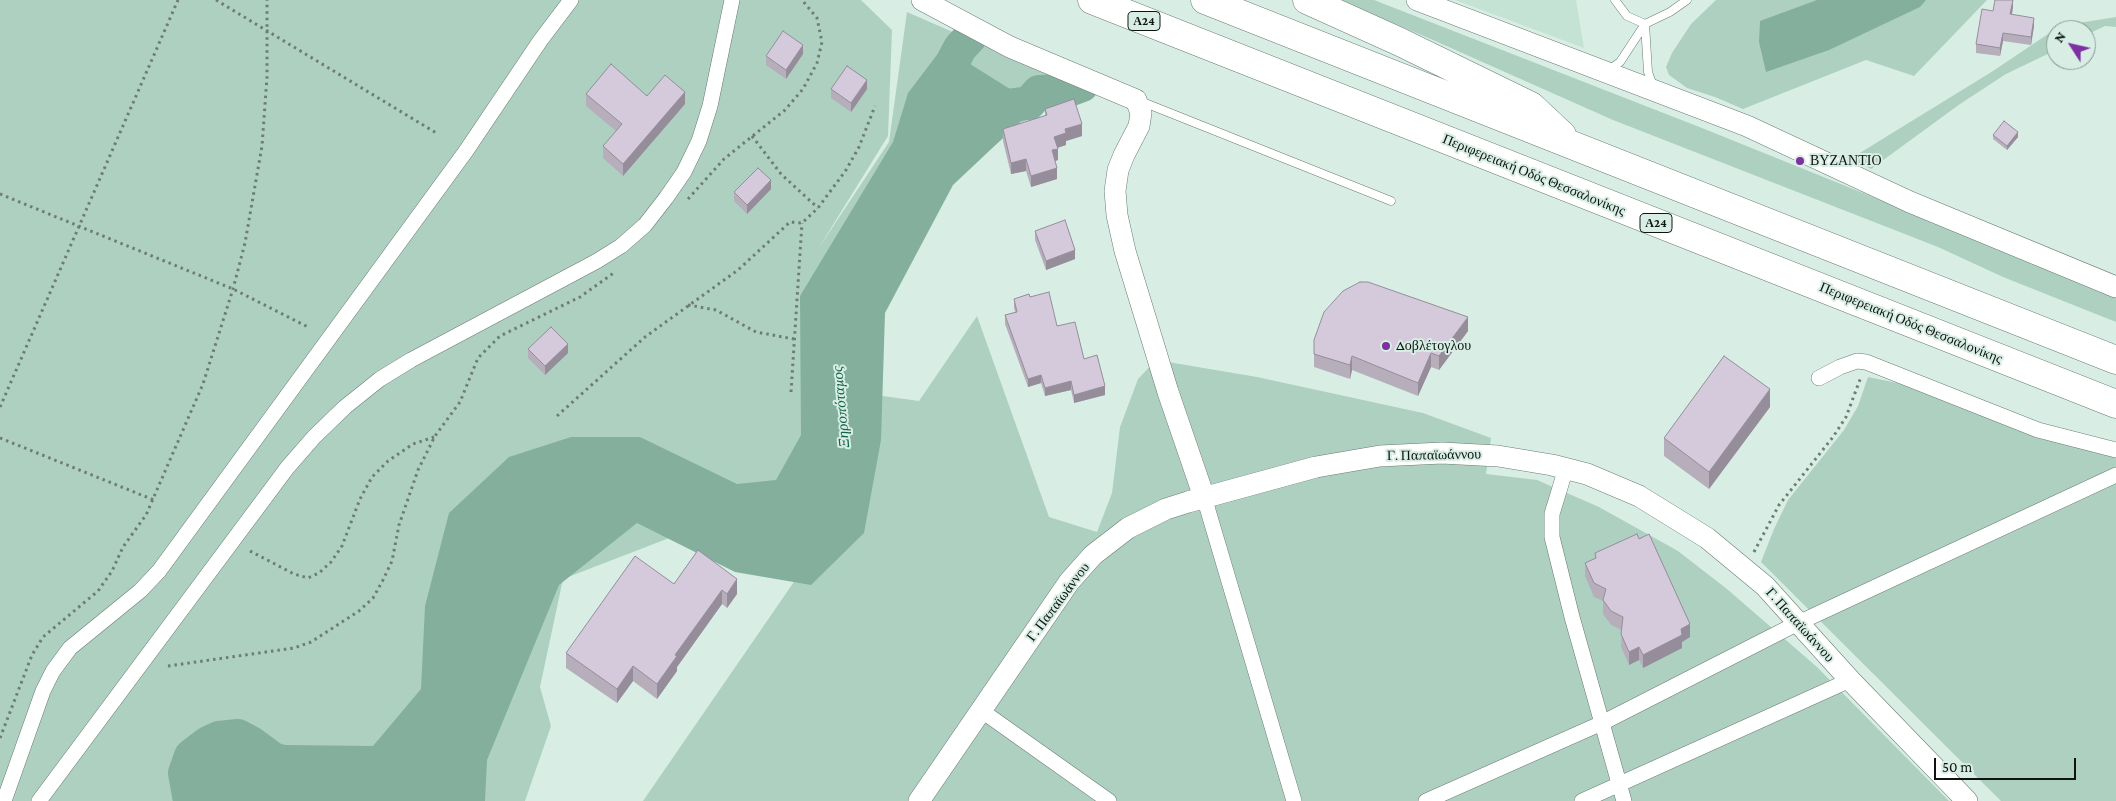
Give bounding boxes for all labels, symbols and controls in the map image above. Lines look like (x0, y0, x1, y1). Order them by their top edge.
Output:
road number: Α24 (1128, 12, 1160, 30)
north arrow (2046, 20, 2096, 70)
text: N (2050, 28, 2069, 45)
street label: Περιφερειακή Οδός Θεσσαλονίκης (1440, 131, 1628, 219)
place label: ΒΥΖΑΝΤΙΟ (1810, 153, 1882, 169)
marker: ΒΥΖΑΝΤΙΟ (1794, 155, 1806, 167)
road number: Α24 (1640, 214, 1672, 232)
street label: Περιφερειακή Οδός Θεσσαλονίκης (1817, 279, 2005, 367)
place label: Δοβλέτογλου (1396, 338, 1471, 354)
marker: Δοβλέτογλου (1380, 340, 1392, 352)
water label: Ξηροπόταμος (828, 365, 854, 449)
street label: Γ. Παπαϊωάννου (1387, 446, 1481, 464)
street label: Γ. Παπαϊωάννου (1023, 559, 1093, 645)
street label: Γ. Παπαϊωάννου (1762, 584, 1838, 666)
scale bar (1936, 748, 2078, 780)
text: 50 m (1942, 759, 1972, 775)

